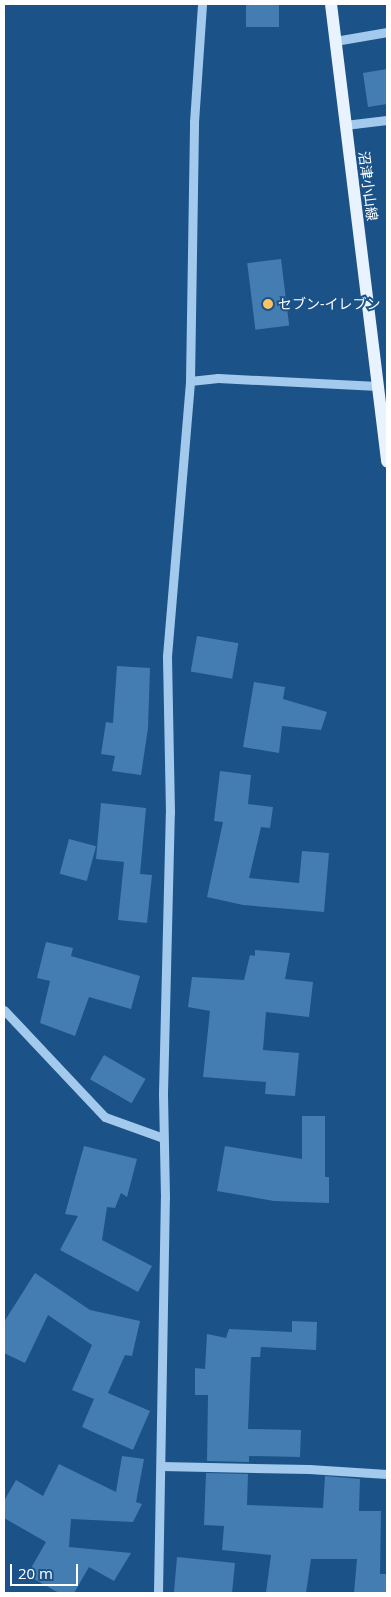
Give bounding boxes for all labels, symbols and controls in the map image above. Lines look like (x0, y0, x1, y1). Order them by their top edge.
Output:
street label: 沼津小山線 (355, 150, 381, 222)
place label: セブン-イレブン (278, 296, 381, 312)
marker: セブン-イレブン (262, 298, 274, 310)
scale bar (12, 1554, 80, 1586)
text: 20 m (18, 1563, 53, 1583)

